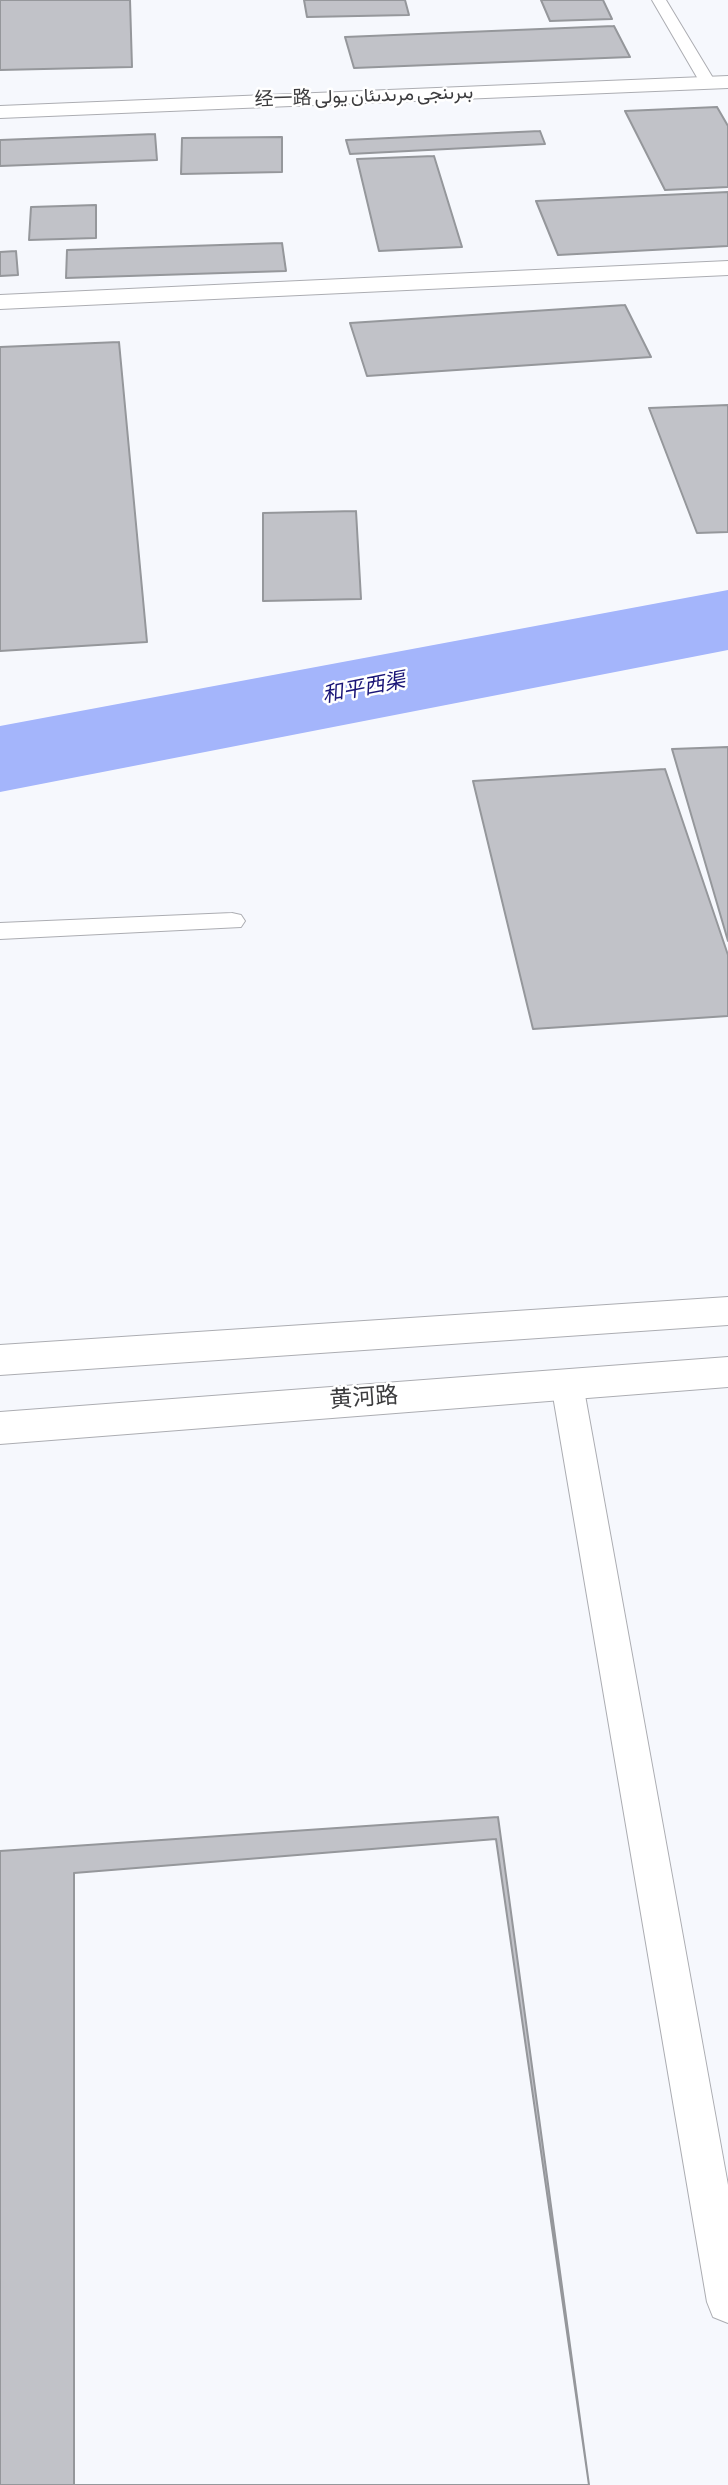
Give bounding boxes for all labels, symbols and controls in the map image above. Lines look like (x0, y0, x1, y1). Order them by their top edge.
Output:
street label: 经一路 بىرىنجى مرىدىئان يولى (254, 82, 474, 112)
water label: 和平西渠 (320, 669, 408, 709)
street label: 黄河路 (329, 1383, 399, 1415)

